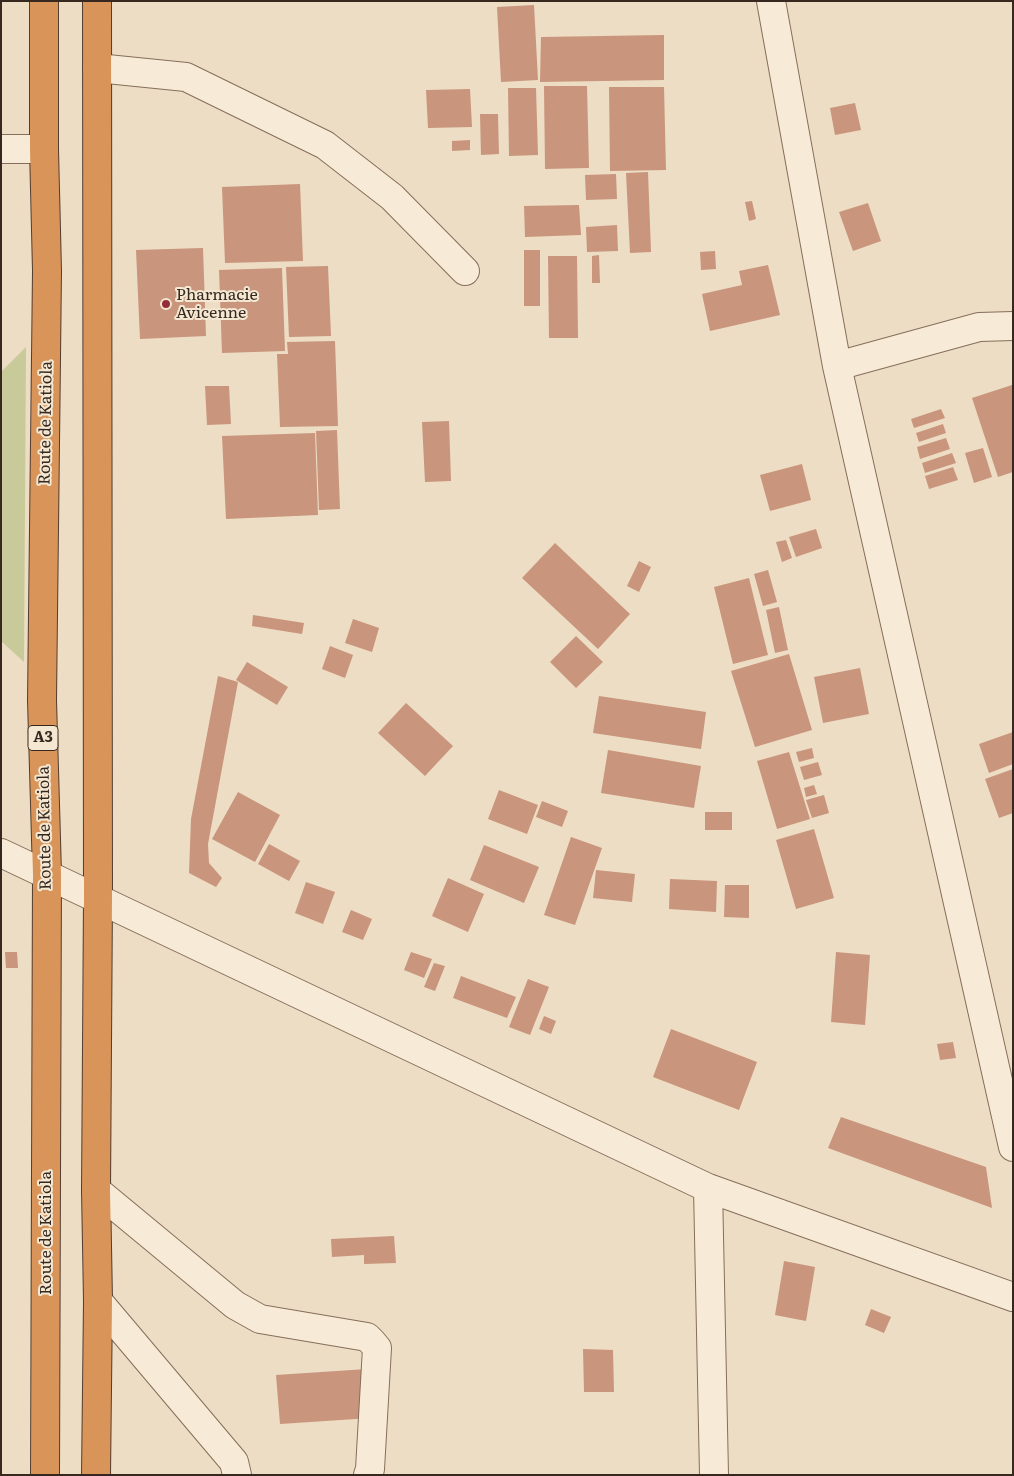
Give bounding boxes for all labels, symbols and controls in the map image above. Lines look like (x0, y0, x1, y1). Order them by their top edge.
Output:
place label: Pharmacie Avicenne (176, 285, 258, 323)
marker: Pharmacie Avicenne (160, 298, 172, 310)
street label: Route de Katiola (35, 361, 57, 485)
road number: A3 (28, 726, 58, 750)
street label: Route de Katiola (34, 766, 56, 890)
street label: Route de Katiola (36, 1171, 56, 1295)

